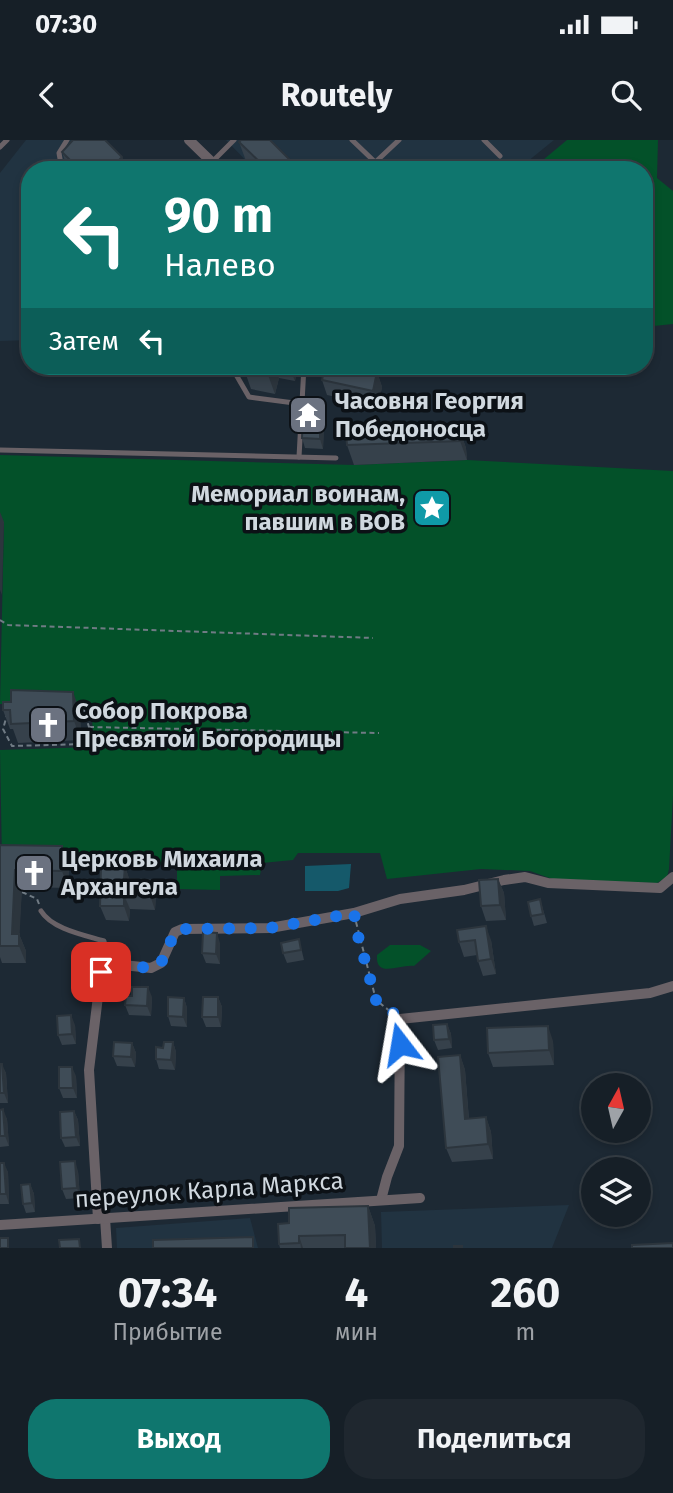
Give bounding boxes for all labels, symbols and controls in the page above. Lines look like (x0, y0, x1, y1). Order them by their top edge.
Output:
text: 07:30 (35, 9, 97, 40)
icon: back (28, 76, 66, 114)
text: Routely (281, 76, 392, 114)
icon: search (607, 76, 645, 114)
text: 90 m (164, 186, 273, 245)
icon: left (49, 189, 140, 280)
text: Налево (164, 246, 276, 284)
icon: left (133, 322, 171, 360)
text: Затем (49, 326, 119, 357)
place label: Часовня Георгия Победоносца (335, 387, 524, 443)
temple icon: Часовня Георгия Победоносца (287, 394, 329, 436)
place label: Мемориал воинам, павшим в ВОВ (191, 480, 405, 536)
place icon: Мемориал воинам, павшим в ВОВ (411, 487, 453, 529)
place label: Собор Покрова Пресвятой Богородицы (75, 697, 342, 753)
church icon: Собор Покрова Пресвятой Богородицы (27, 704, 69, 746)
place label: Церковь Михаила Архангела (60, 845, 263, 901)
church icon: Церковь Михаила Архангела (13, 852, 55, 894)
pin (71, 942, 131, 1002)
icon: arrive (82, 953, 120, 991)
position arrow (363, 1007, 437, 1081)
north arrow (581, 1073, 651, 1143)
map controls (581, 1073, 651, 1227)
button: layers (581, 1157, 651, 1227)
street label: переулок Карла Маркса (74, 1167, 344, 1213)
text: 07:34 (118, 1268, 217, 1318)
text: 4 (345, 1268, 368, 1318)
text: 260 (490, 1268, 560, 1318)
text: Прибытие (113, 1318, 222, 1346)
text: мин (335, 1318, 378, 1346)
text: m (516, 1318, 535, 1346)
button: Выход (28, 1399, 330, 1479)
button: Поделиться (344, 1399, 645, 1479)

